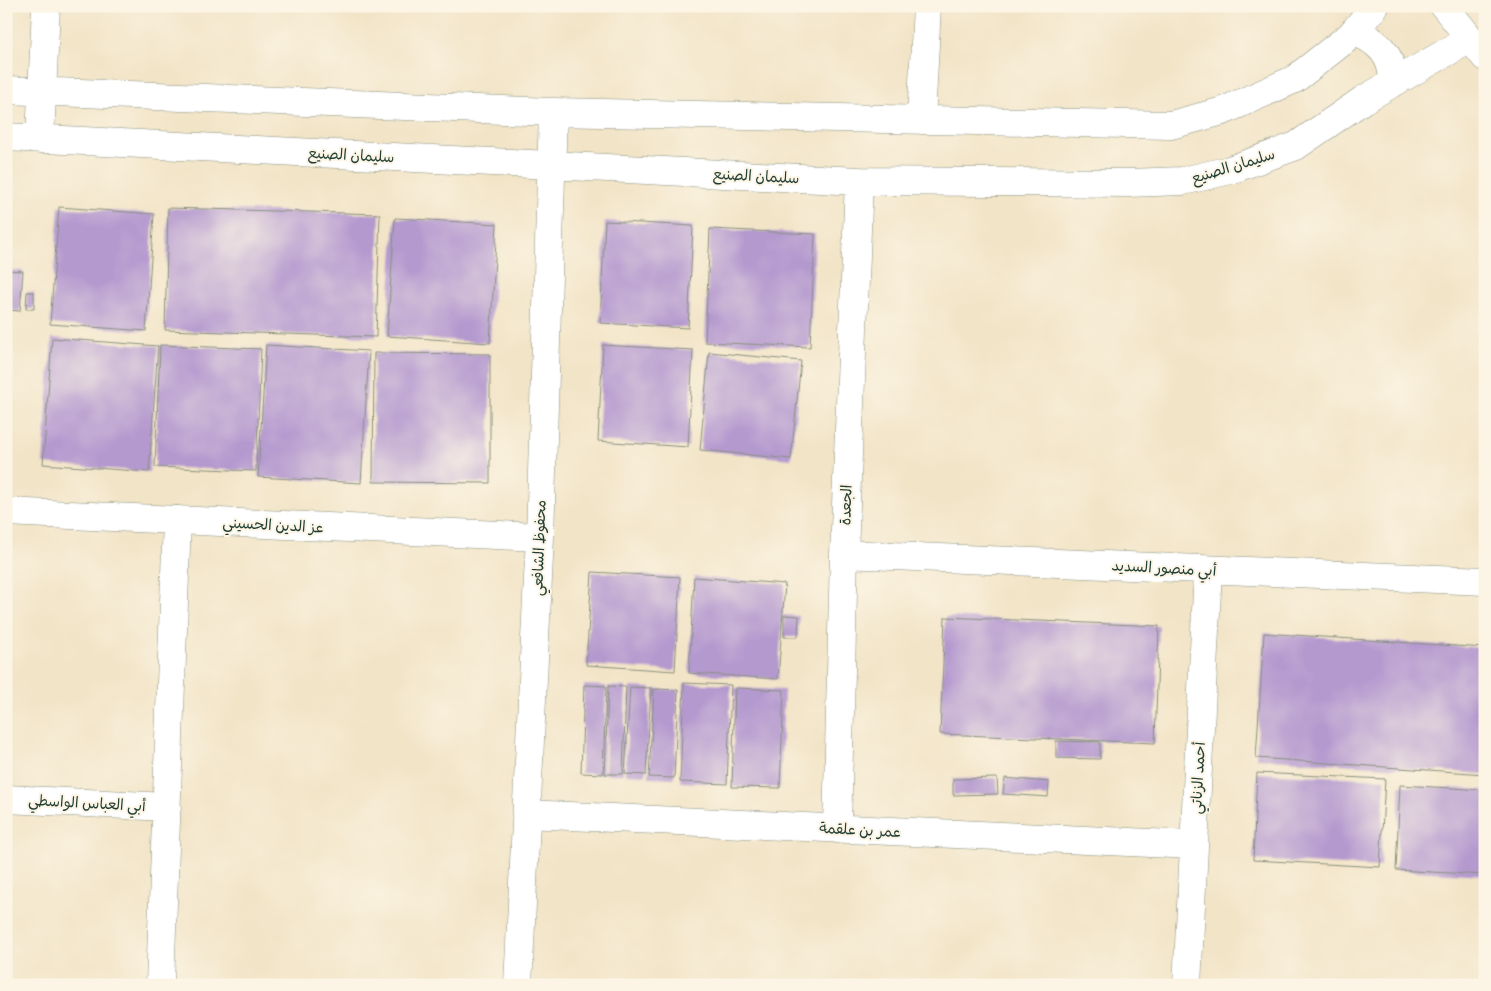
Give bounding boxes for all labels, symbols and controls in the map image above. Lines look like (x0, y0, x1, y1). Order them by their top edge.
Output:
street label: سليمان الصنيع (307, 143, 395, 168)
street label: سليمان الصنيع (1189, 144, 1278, 189)
street label: سليمان الصنيع (712, 164, 800, 189)
street label: الجعدة (835, 484, 856, 526)
street label: محفوظ الشافعي (527, 500, 554, 597)
street label: عز الدين الحسيني (222, 512, 324, 541)
street label: أبي منصور السديد (1111, 555, 1217, 584)
street label: أحمد الزناتي (1186, 741, 1213, 815)
street label: أبي العباس الواسطي (28, 790, 147, 819)
street label: عمر بن علقمة (819, 818, 901, 841)

